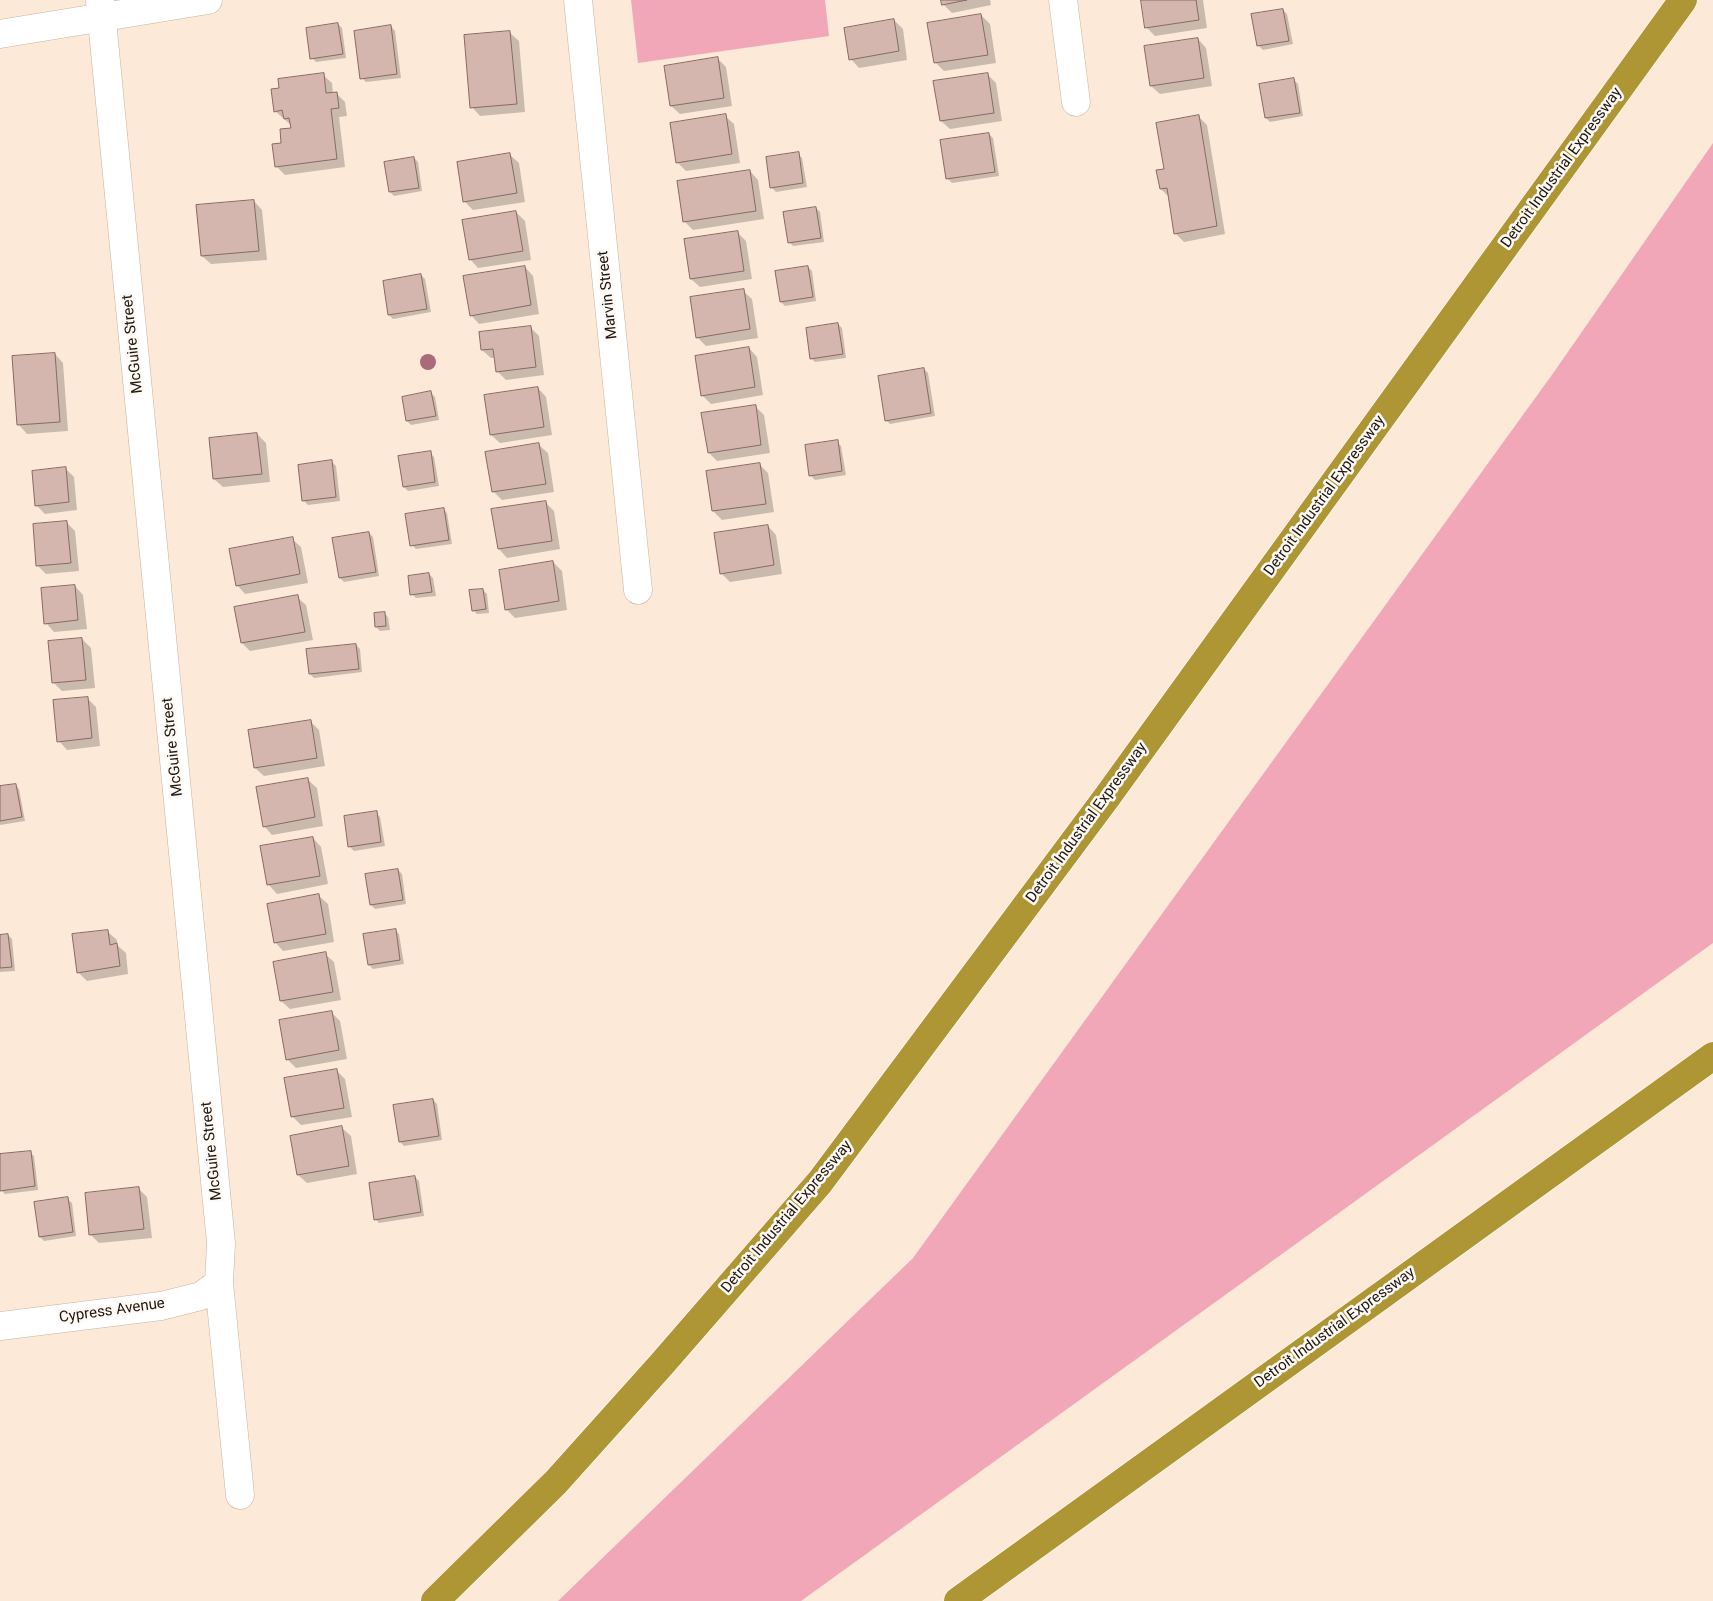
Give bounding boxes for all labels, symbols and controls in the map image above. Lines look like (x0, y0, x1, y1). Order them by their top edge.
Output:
street label: Detroit Industrial Expressway (1498, 84, 1626, 252)
street label: Marvin Street (594, 250, 622, 340)
street label: McGuire Street (119, 294, 147, 394)
street label: Detroit Industrial Expressway (1261, 412, 1389, 580)
street label: McGuire Street (159, 697, 187, 797)
street label: Detroit Industrial Expressway (1023, 739, 1151, 907)
street label: McGuire Street (198, 1101, 226, 1201)
street label: Detroit Industrial Expressway (718, 1137, 856, 1297)
street label: Detroit Industrial Expressway (1251, 1264, 1419, 1392)
street label: Cypress Avenue (58, 1295, 166, 1327)

